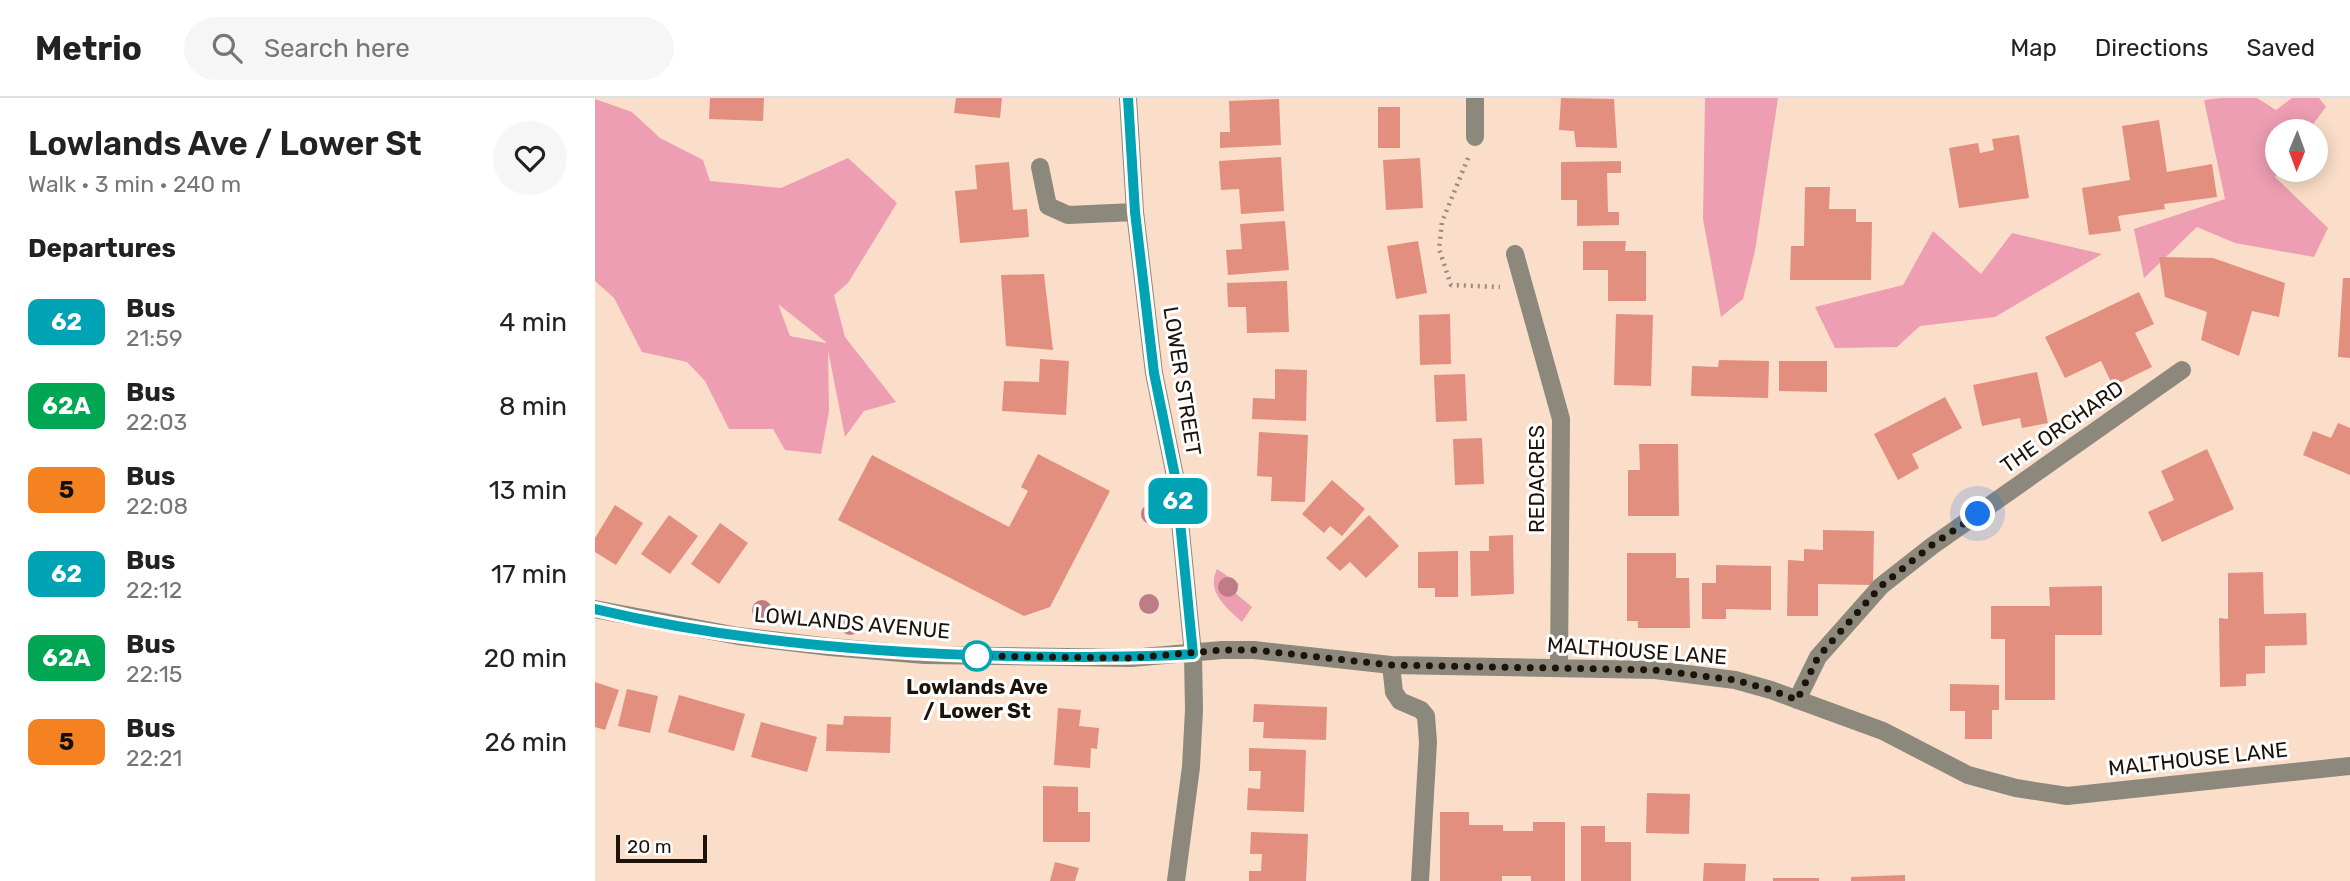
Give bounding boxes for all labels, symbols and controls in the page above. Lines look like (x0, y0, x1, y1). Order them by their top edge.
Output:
search box (184, 17, 674, 80)
text: Metrio (35, 29, 142, 68)
icon: search (208, 29, 246, 67)
text: Search here (264, 33, 410, 64)
text: Map (2010, 34, 2057, 62)
text: Directions (2095, 34, 2208, 62)
text: Saved (2246, 34, 2315, 62)
north arrow (2265, 119, 2327, 182)
map controls (2265, 119, 2328, 182)
button: heart (493, 121, 567, 195)
text: Lowlands Ave / Lower St (28, 124, 422, 163)
text: Walk · 3 min · 240 m (28, 170, 241, 198)
text: Departures (28, 233, 176, 264)
text: Bus (126, 293, 175, 324)
street label: LOWER STREET (1158, 305, 1207, 457)
text: 4 min (499, 307, 567, 338)
text: 62 (51, 308, 82, 336)
text: 21:59 (126, 324, 183, 352)
street label: THE ORCHARD (1995, 375, 2128, 478)
text: Bus (126, 377, 175, 408)
text: 8 min (499, 391, 567, 422)
text: 62A (42, 392, 91, 420)
text: 22:03 (126, 408, 187, 436)
street label: REDACRES (1524, 425, 1549, 533)
text: Bus (126, 461, 175, 492)
text: 13 min (489, 475, 567, 506)
text: 5 (59, 476, 74, 504)
line badge: 62 (1147, 478, 1209, 524)
text: 62 (1162, 487, 1194, 515)
text: 22:08 (126, 492, 188, 520)
your location (1960, 496, 1995, 531)
text: Bus (126, 545, 175, 576)
text: 17 min (491, 559, 567, 590)
text: 62 (51, 560, 82, 588)
text: 22:12 (126, 576, 182, 604)
street label: LOWLANDS AVENUE (753, 601, 951, 644)
text: Bus (126, 629, 175, 660)
street label: MALTHOUSE LANE (1546, 632, 1728, 669)
marker: Lowlands Ave / Lower St (962, 641, 992, 671)
text: 20 min (484, 643, 567, 674)
text: 62A (42, 644, 91, 672)
text: 22:15 (126, 660, 182, 688)
place label: Lowlands Ave / Lower St (906, 674, 1048, 723)
text: Bus (126, 713, 175, 744)
text: 26 min (485, 727, 567, 758)
text: 5 (59, 728, 74, 756)
street label: MALTHOUSE LANE (2107, 737, 2289, 780)
text: 22:21 (126, 744, 182, 772)
scale bar (616, 832, 707, 864)
text: 20 m (627, 835, 672, 858)

